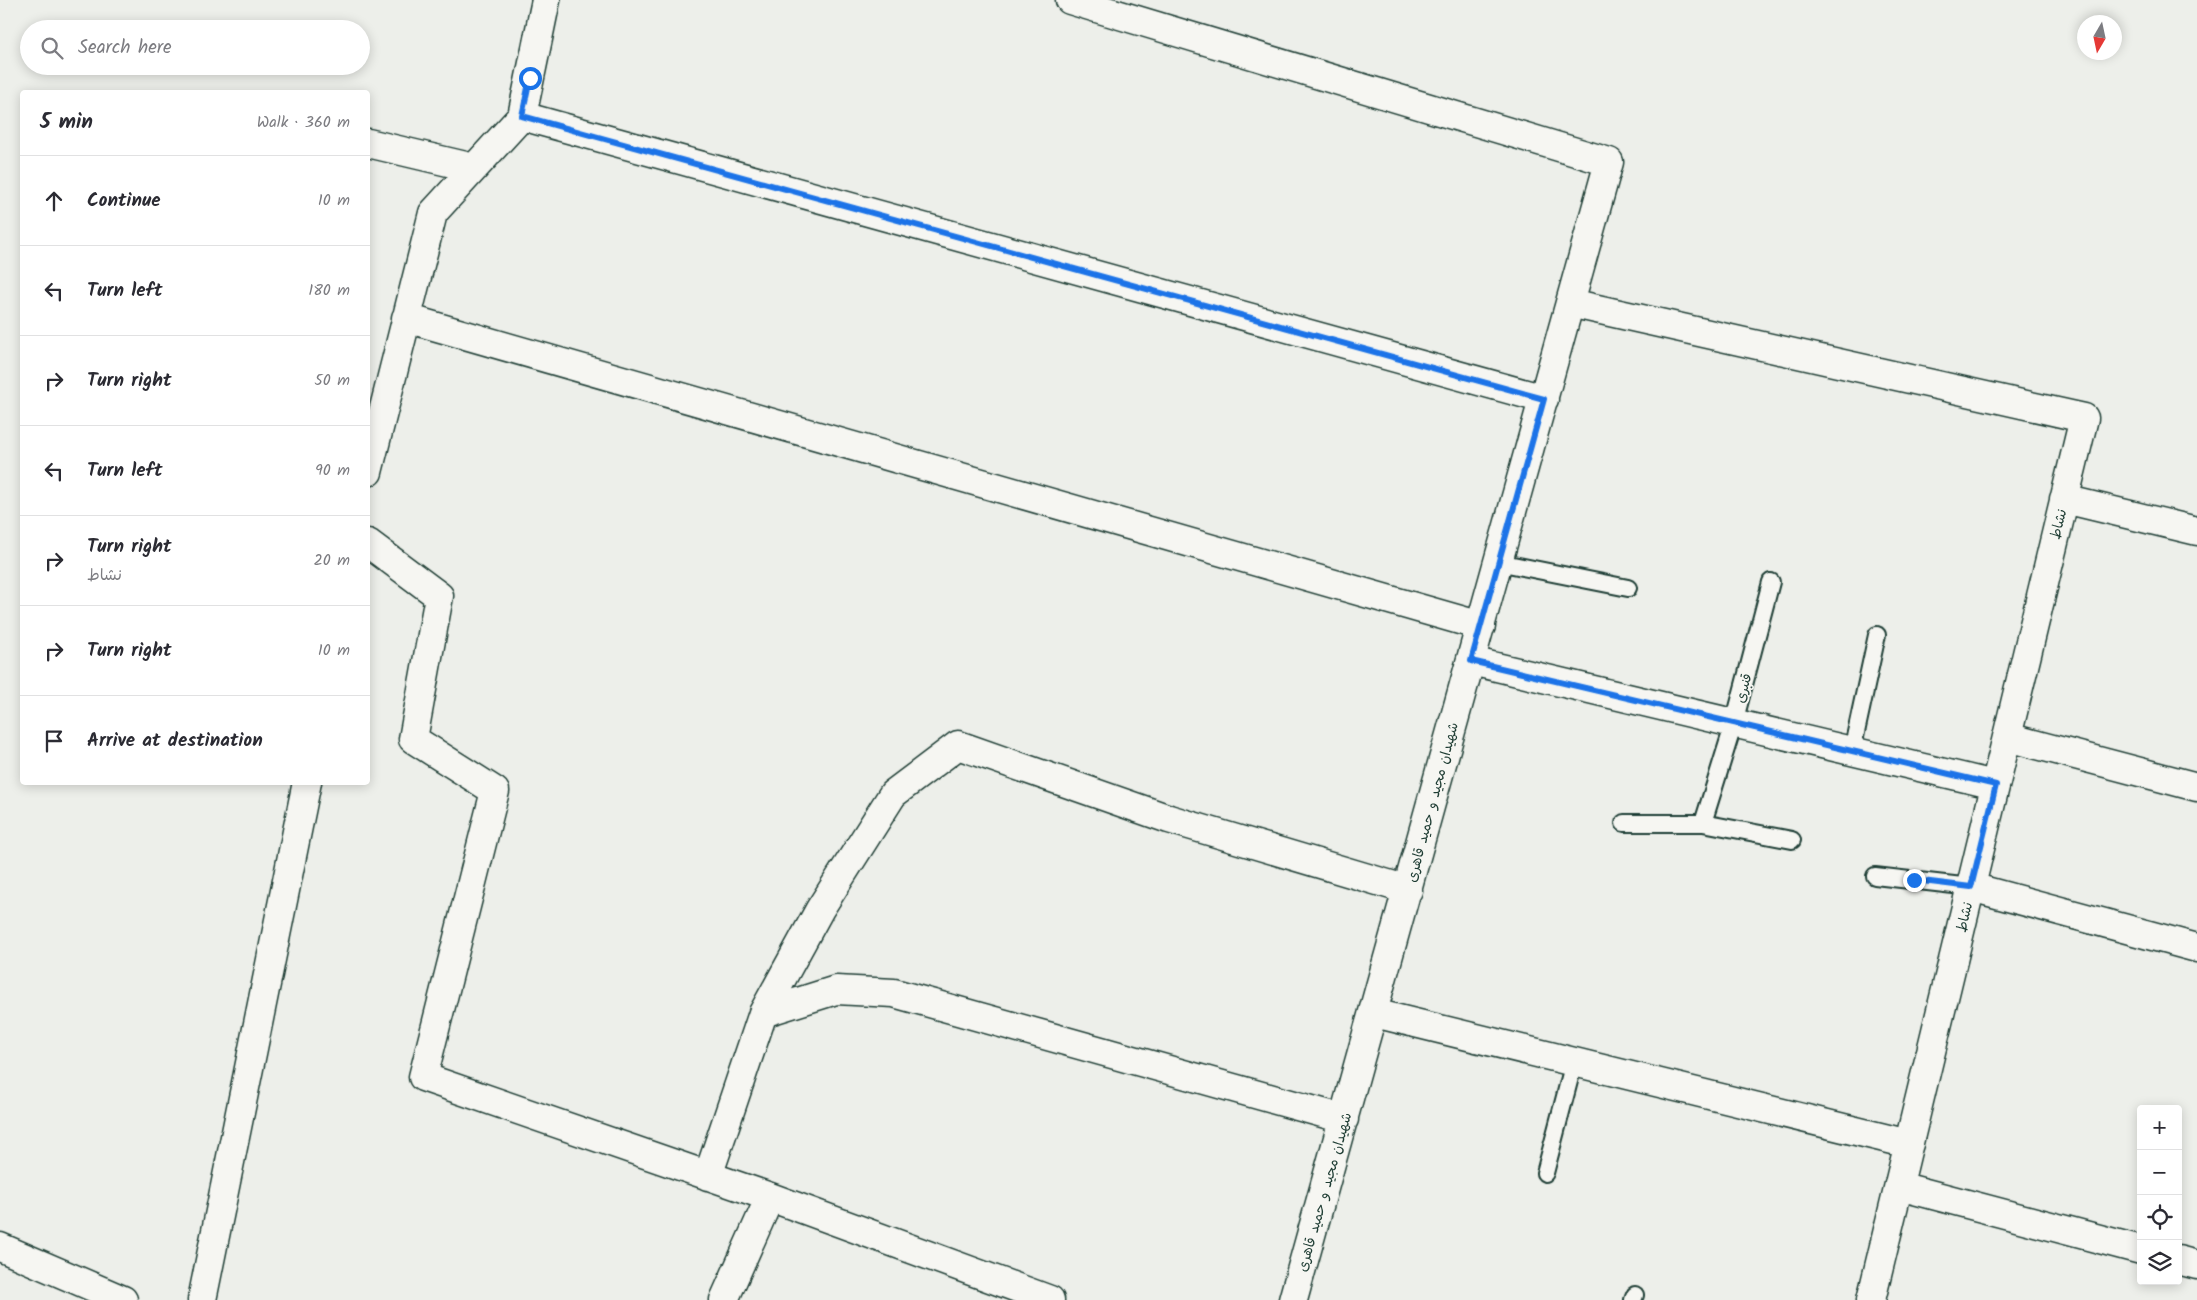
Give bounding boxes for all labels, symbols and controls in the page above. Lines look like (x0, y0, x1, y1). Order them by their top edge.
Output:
north arrow (2077, 15, 2122, 60)
search box (20, 20, 370, 75)
text: Search here (78, 33, 172, 63)
icon: search (38, 34, 66, 62)
route start (519, 67, 542, 90)
text: 5 min (40, 106, 93, 139)
text: Walk · 360 m (257, 110, 350, 135)
text: Continue (87, 186, 160, 216)
icon: ahead (40, 187, 68, 215)
text: 10 m (318, 188, 350, 213)
text: Turn left (87, 276, 162, 306)
icon: left (40, 277, 68, 305)
text: 180 m (308, 278, 350, 303)
text: Turn right (87, 366, 172, 396)
icon: right (40, 367, 68, 395)
text: 50 m (314, 368, 350, 393)
text: Turn left (87, 456, 162, 486)
icon: left (40, 457, 68, 485)
text: 90 m (315, 458, 350, 483)
street label: نشاط (2045, 507, 2073, 542)
text: Turn right (87, 532, 172, 562)
icon: right (40, 547, 68, 575)
text: 20 m (314, 548, 350, 573)
text: نشاط (87, 563, 122, 588)
text: Turn right (87, 636, 172, 666)
icon: right (40, 637, 68, 665)
text: 10 m (318, 638, 350, 663)
street label: قنبری (1729, 671, 1758, 706)
street label: شهیدان مجید و حمید قاهری (1401, 720, 1465, 885)
text: Arrive at destination (87, 726, 263, 756)
icon: arrive (40, 727, 68, 755)
route end (1903, 869, 1926, 892)
street label: نشاط (1951, 900, 1979, 935)
map controls (2137, 1105, 2182, 1285)
button: + (2137, 1105, 2182, 1150)
street label: شهیدان مجید و حمید قاهری (1292, 1110, 1358, 1275)
button: − (2137, 1150, 2182, 1195)
button: locate (2137, 1195, 2182, 1240)
button: layers (2137, 1240, 2182, 1285)

